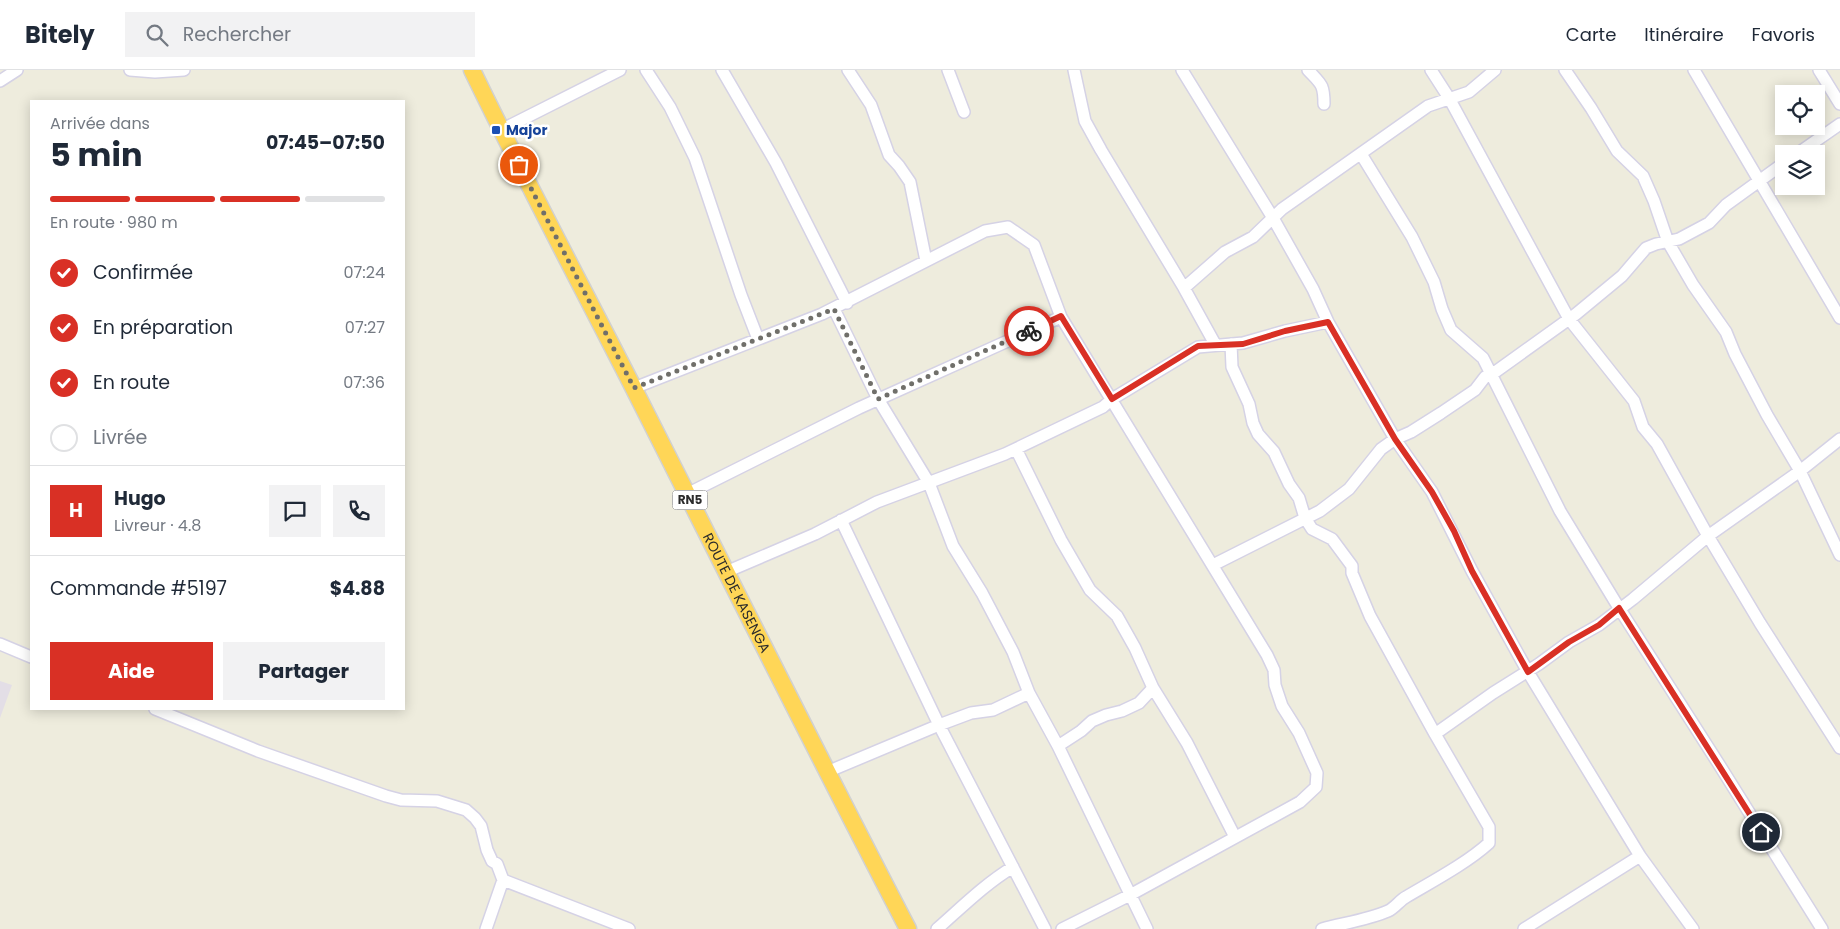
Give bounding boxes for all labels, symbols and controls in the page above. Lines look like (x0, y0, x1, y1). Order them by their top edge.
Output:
search box (125, 12, 475, 57)
text: Bitely (25, 18, 95, 51)
icon: search (143, 21, 171, 49)
text: Rechercher (183, 21, 291, 48)
text: Carte (1566, 22, 1616, 47)
text: Itinéraire (1644, 22, 1724, 47)
text: Favoris (1752, 22, 1815, 47)
map controls (1775, 85, 1825, 195)
button: locate (1775, 85, 1825, 135)
text: Arrivée dans (50, 112, 150, 135)
place label: Major (506, 120, 547, 140)
marker: Major (490, 124, 502, 136)
text: 07:45–07:50 (266, 129, 385, 156)
text: 5 min (50, 132, 142, 177)
pin (498, 144, 540, 186)
button: layers (1775, 145, 1825, 195)
icon: bag (505, 151, 533, 179)
text: En route · 980 m (50, 211, 178, 234)
icon: check (50, 259, 78, 287)
text: Confirmée (93, 259, 193, 286)
text: 07:24 (344, 261, 385, 284)
courier (1004, 306, 1054, 356)
icon: check (50, 314, 78, 342)
text: En préparation (93, 314, 233, 341)
text: 07:27 (345, 316, 385, 339)
icon: bike (1015, 317, 1043, 345)
icon: check (50, 369, 78, 397)
text: En route (93, 369, 170, 396)
text: 07:36 (343, 371, 385, 394)
text: Livrée (93, 424, 147, 451)
text: Hugo (114, 485, 166, 512)
button: chat (269, 485, 321, 537)
button: phone (333, 485, 385, 537)
road number: RN5 (672, 490, 708, 510)
text: H (69, 497, 83, 524)
text: Livreur · 4.8 (114, 514, 201, 537)
street label: ROUTE DE KASENGA (698, 529, 775, 656)
text: Commande #5197 (50, 575, 227, 602)
text: $4.88 (330, 575, 385, 602)
button: Aide (50, 642, 213, 700)
button: Partager (223, 642, 385, 700)
pin (1740, 811, 1782, 853)
icon: home (1747, 818, 1775, 846)

